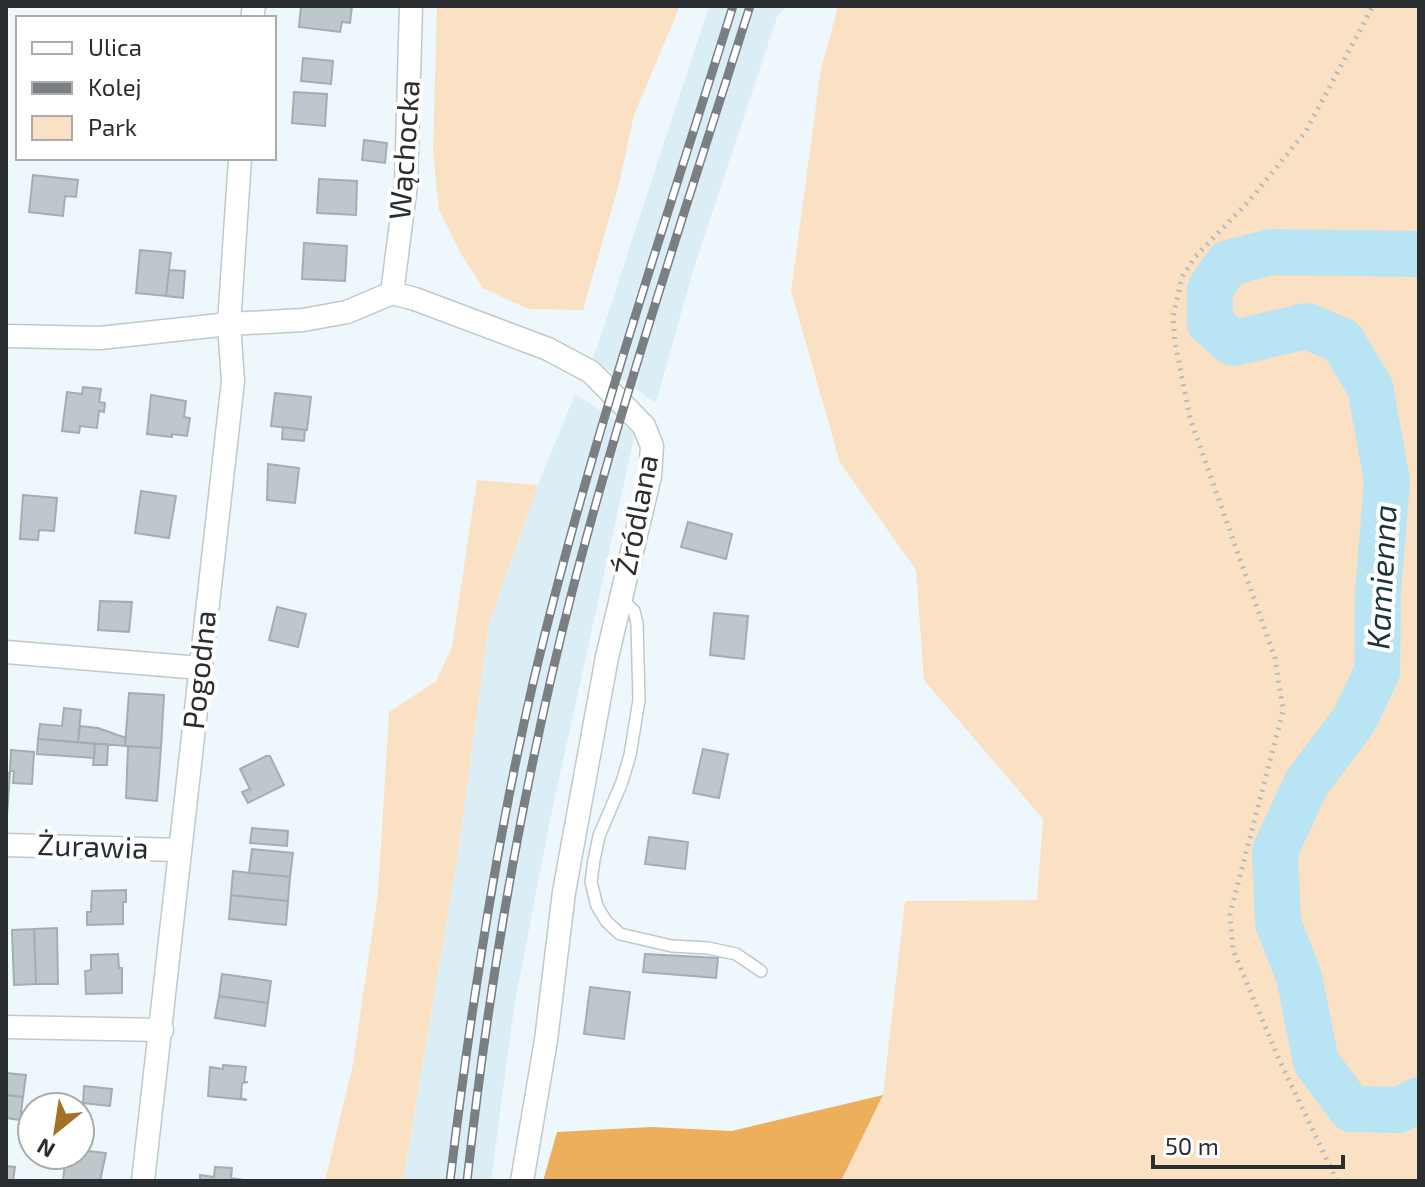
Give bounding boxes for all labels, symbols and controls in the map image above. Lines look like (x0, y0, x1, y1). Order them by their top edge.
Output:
legend (16, 16, 276, 160)
text: Ulica (88, 32, 142, 61)
text: Kolej (88, 72, 142, 101)
street label: Wąchocka (380, 79, 426, 221)
text: Park (88, 112, 137, 141)
street label: Źródlana (606, 451, 664, 578)
water label: Kamienna (1357, 503, 1403, 650)
street label: Pogodna (174, 609, 222, 731)
street label: Żurawia (37, 825, 149, 865)
north arrow (16, 1091, 96, 1171)
scale bar (1153, 1119, 1343, 1169)
text: 50 m (1165, 1131, 1219, 1160)
text: N (32, 1134, 59, 1164)

